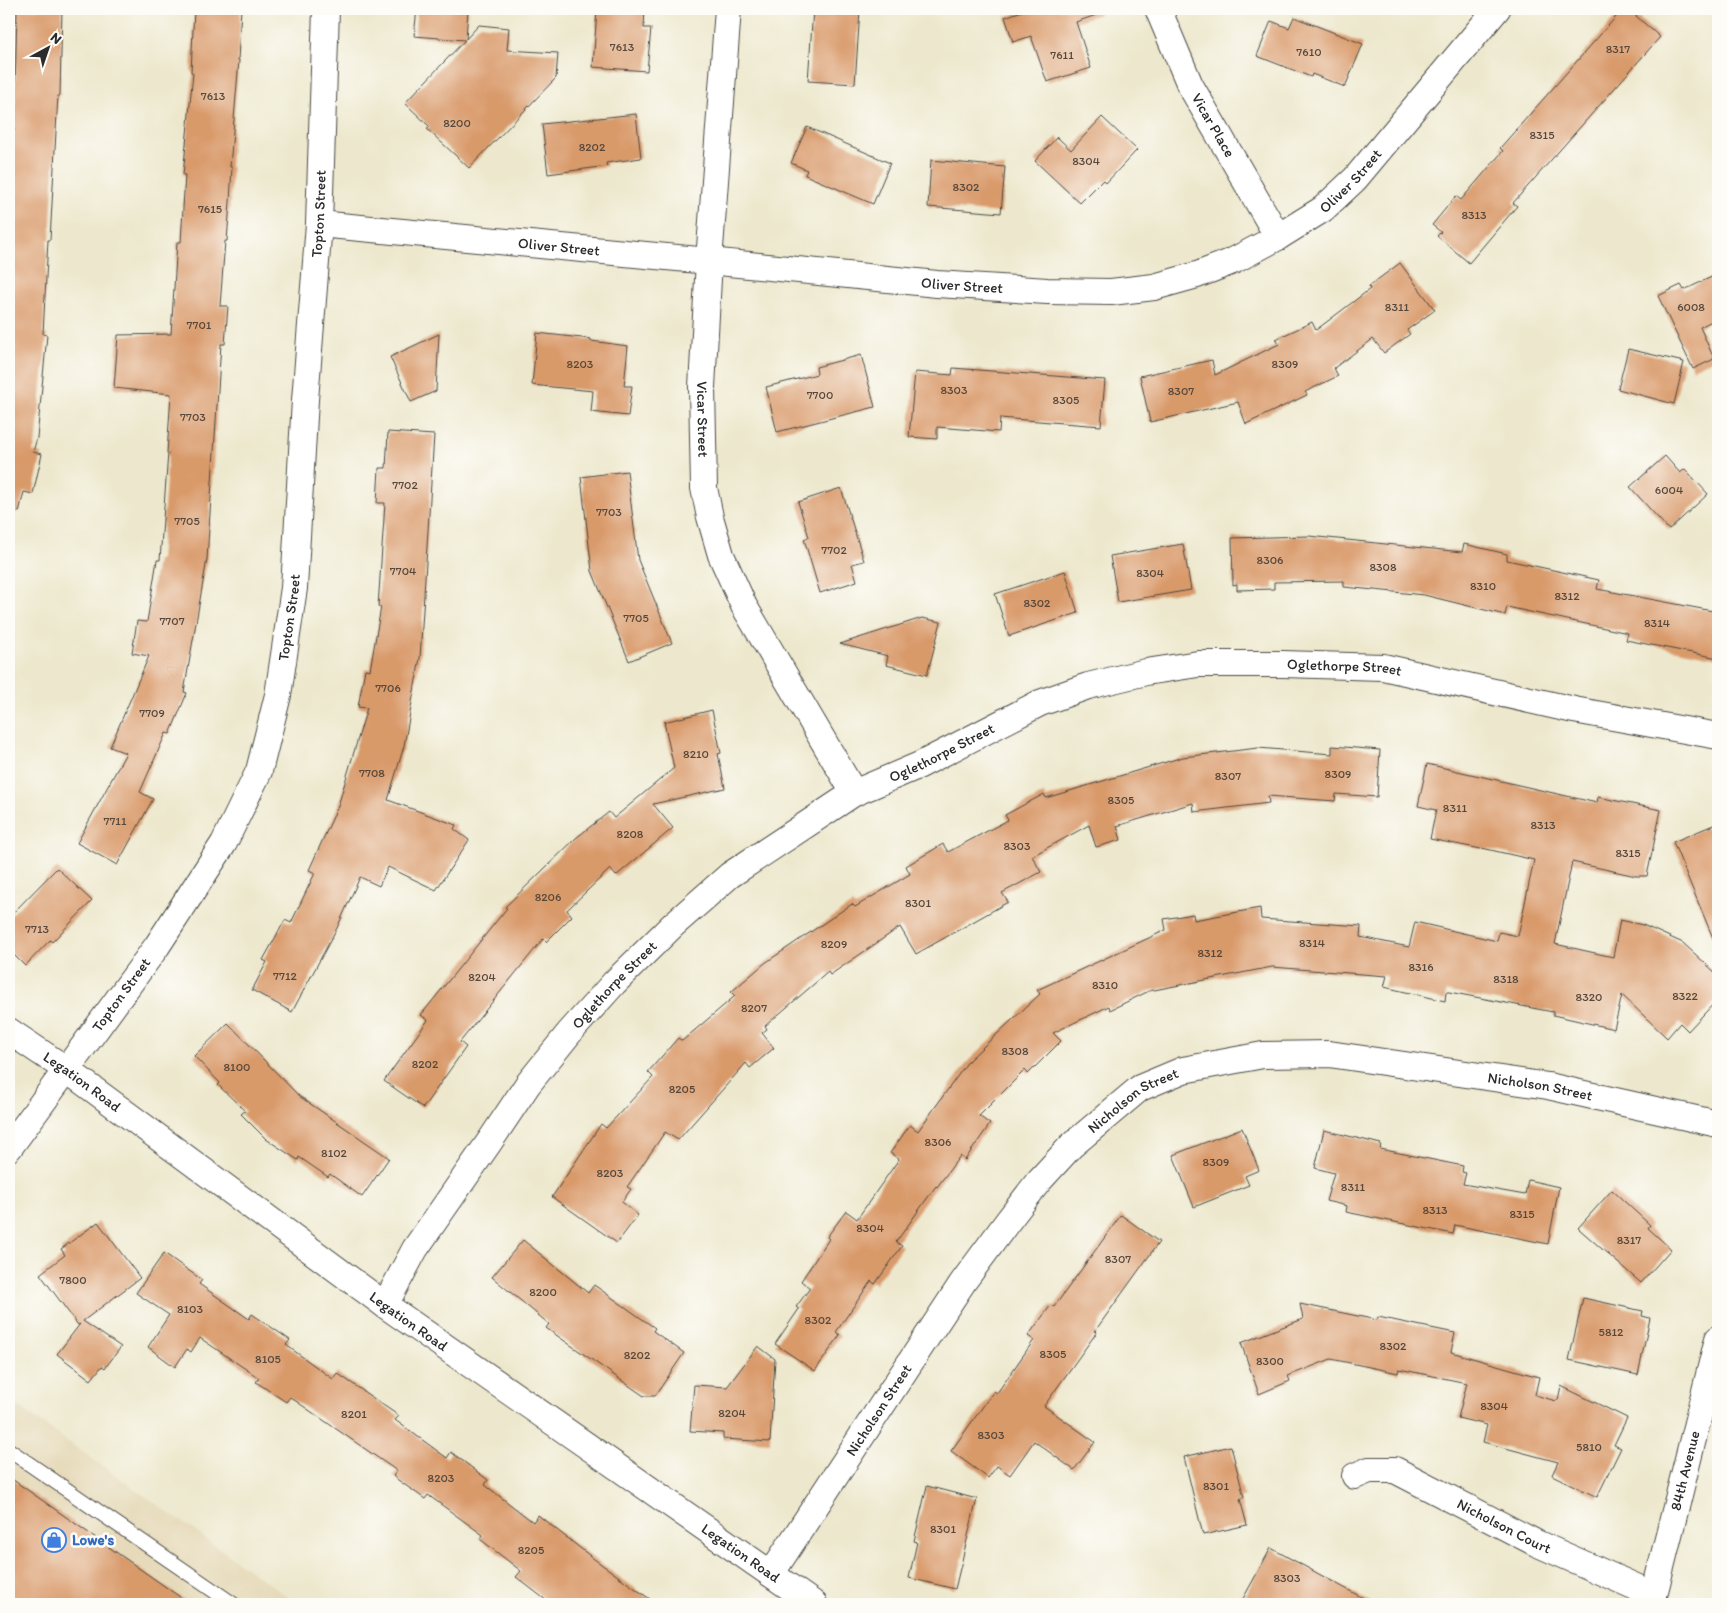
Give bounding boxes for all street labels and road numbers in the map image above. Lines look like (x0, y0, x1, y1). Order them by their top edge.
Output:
street label: Vicar Place (1188, 90, 1239, 161)
street label: Oliver Street (1316, 145, 1386, 217)
street label: Topton Street (307, 169, 330, 258)
street label: Oliver Street (517, 234, 601, 260)
street label: Oliver Street (920, 273, 1004, 297)
street label: Vicar Street (693, 380, 712, 458)
street label: Topton Street (274, 573, 304, 662)
street label: Oglethorpe Street (1287, 655, 1404, 680)
street label: Oglethorpe Street (886, 719, 998, 786)
street label: Oglethorpe Street (568, 937, 661, 1033)
street label: Topton Street (88, 954, 155, 1035)
street label: Legation Road (40, 1048, 125, 1116)
street label: Nicholson Street (1084, 1064, 1181, 1137)
street label: Nicholson Street (1486, 1068, 1595, 1105)
street label: Legation Road (366, 1288, 452, 1355)
street label: Nicholson Street (842, 1361, 916, 1460)
street label: 84th Avenue (1666, 1429, 1704, 1512)
street label: Nicholson Court (1454, 1495, 1554, 1558)
street label: Legation Road (698, 1519, 784, 1587)

